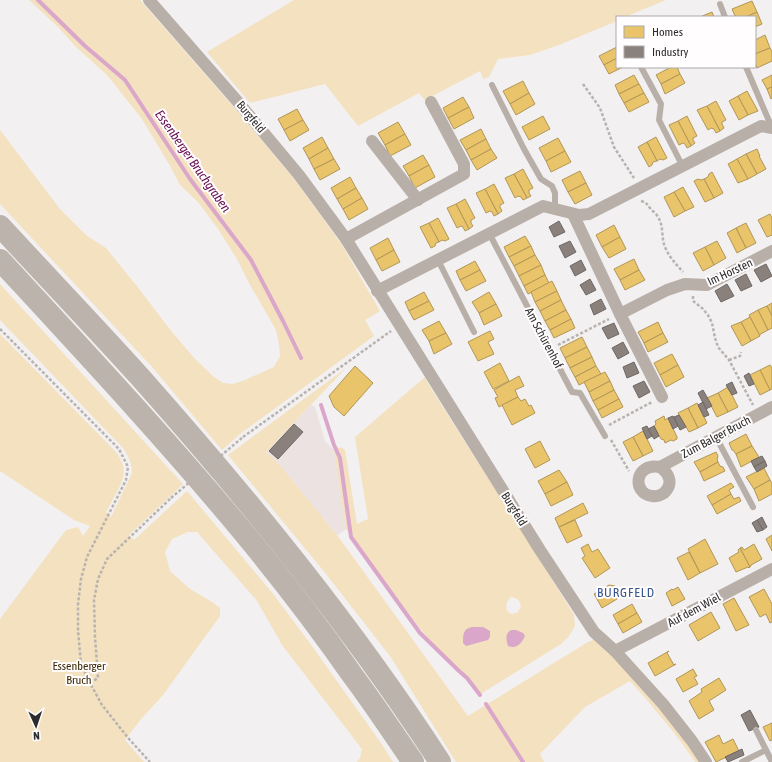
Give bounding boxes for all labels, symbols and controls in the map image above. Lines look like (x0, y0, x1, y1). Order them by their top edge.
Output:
legend (616, 16, 756, 68)
text: Homes (652, 25, 683, 39)
text: Industry (652, 45, 689, 59)
street label: Burgfeld (234, 98, 268, 136)
water label: Essenberger Bruchgraben (152, 107, 234, 216)
street label: Im Horsten (705, 255, 755, 289)
street label: Am Schürenhof (522, 305, 566, 371)
street label: Zum Balger Bruch (679, 413, 753, 461)
street label: Burgfeld (498, 489, 530, 529)
district label: BURGFELD (597, 585, 655, 600)
street label: Auf dem Wiel (665, 590, 724, 630)
park label: Essenberger Bruch (52, 659, 106, 687)
north arrow (16, 706, 56, 746)
text: N (33, 730, 40, 742)

